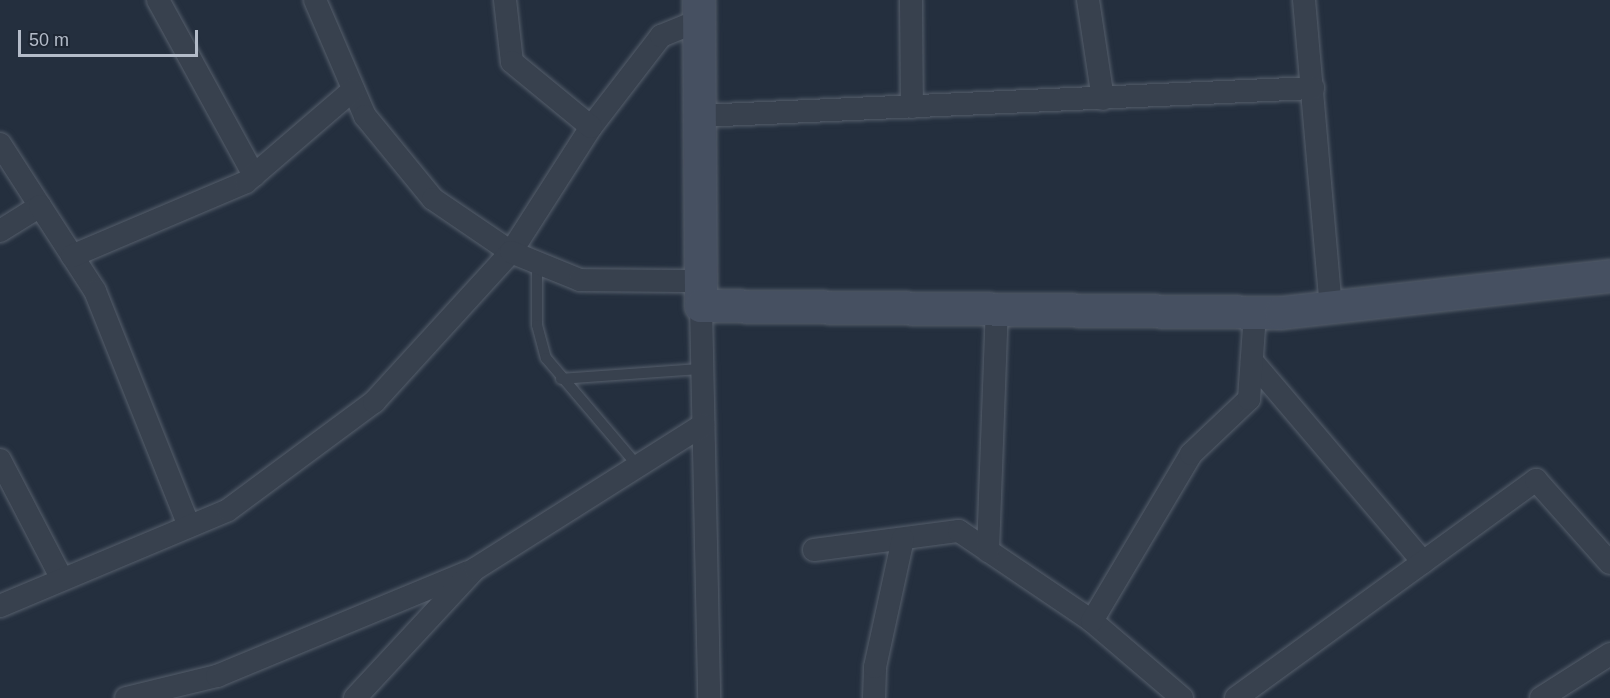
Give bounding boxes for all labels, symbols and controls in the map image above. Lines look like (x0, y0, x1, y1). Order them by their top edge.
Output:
scale bar (21, 18, 201, 56)
text: 50 m (29, 30, 69, 50)

